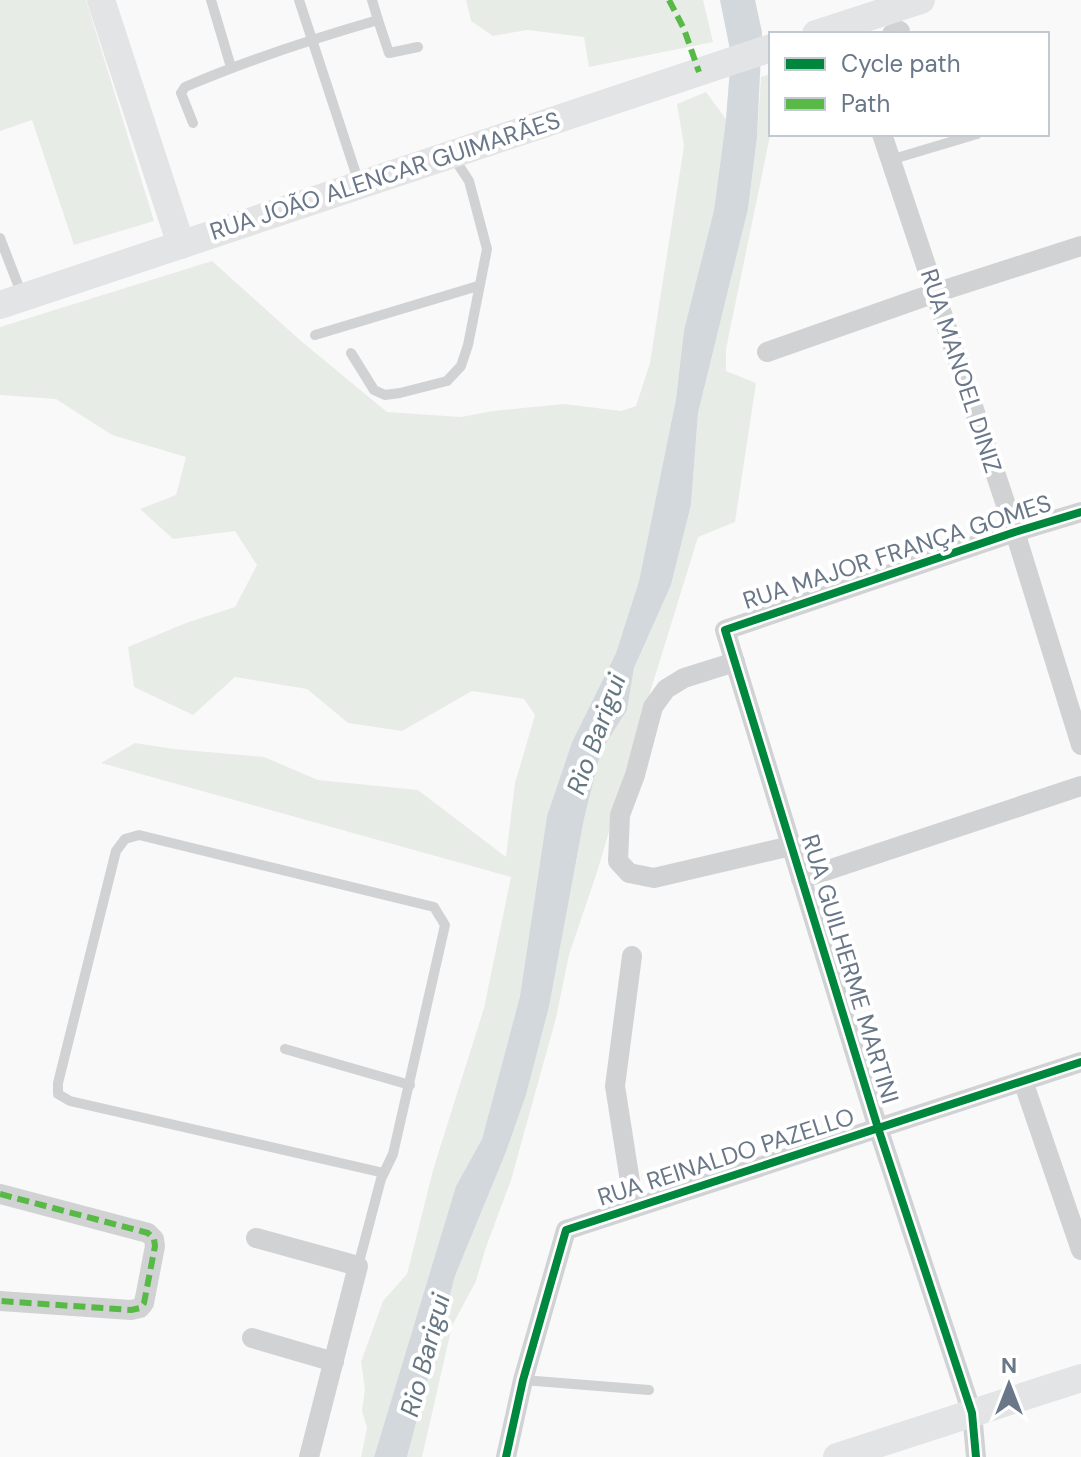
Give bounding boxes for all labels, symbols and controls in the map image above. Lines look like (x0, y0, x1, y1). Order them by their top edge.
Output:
legend (769, 32, 1049, 136)
text: Cycle path (841, 48, 960, 79)
text: Path (841, 88, 890, 119)
street label: RUA JOÃO ALENCAR GUIMARÃES (206, 104, 564, 247)
street label: RUA MANOEL DINIZ (914, 265, 1009, 477)
street label: RUA MAJOR FRANÇA GOMES (739, 487, 1055, 616)
water label: Rio Barigui (558, 668, 634, 799)
street label: RUA GUILHERME MARTINI (795, 831, 906, 1107)
street label: RUA REINALDO PAZELLO (593, 1100, 858, 1213)
water label: Rio Barigui (392, 1289, 458, 1420)
north arrow (969, 1345, 1049, 1425)
text: N (1001, 1351, 1017, 1380)

